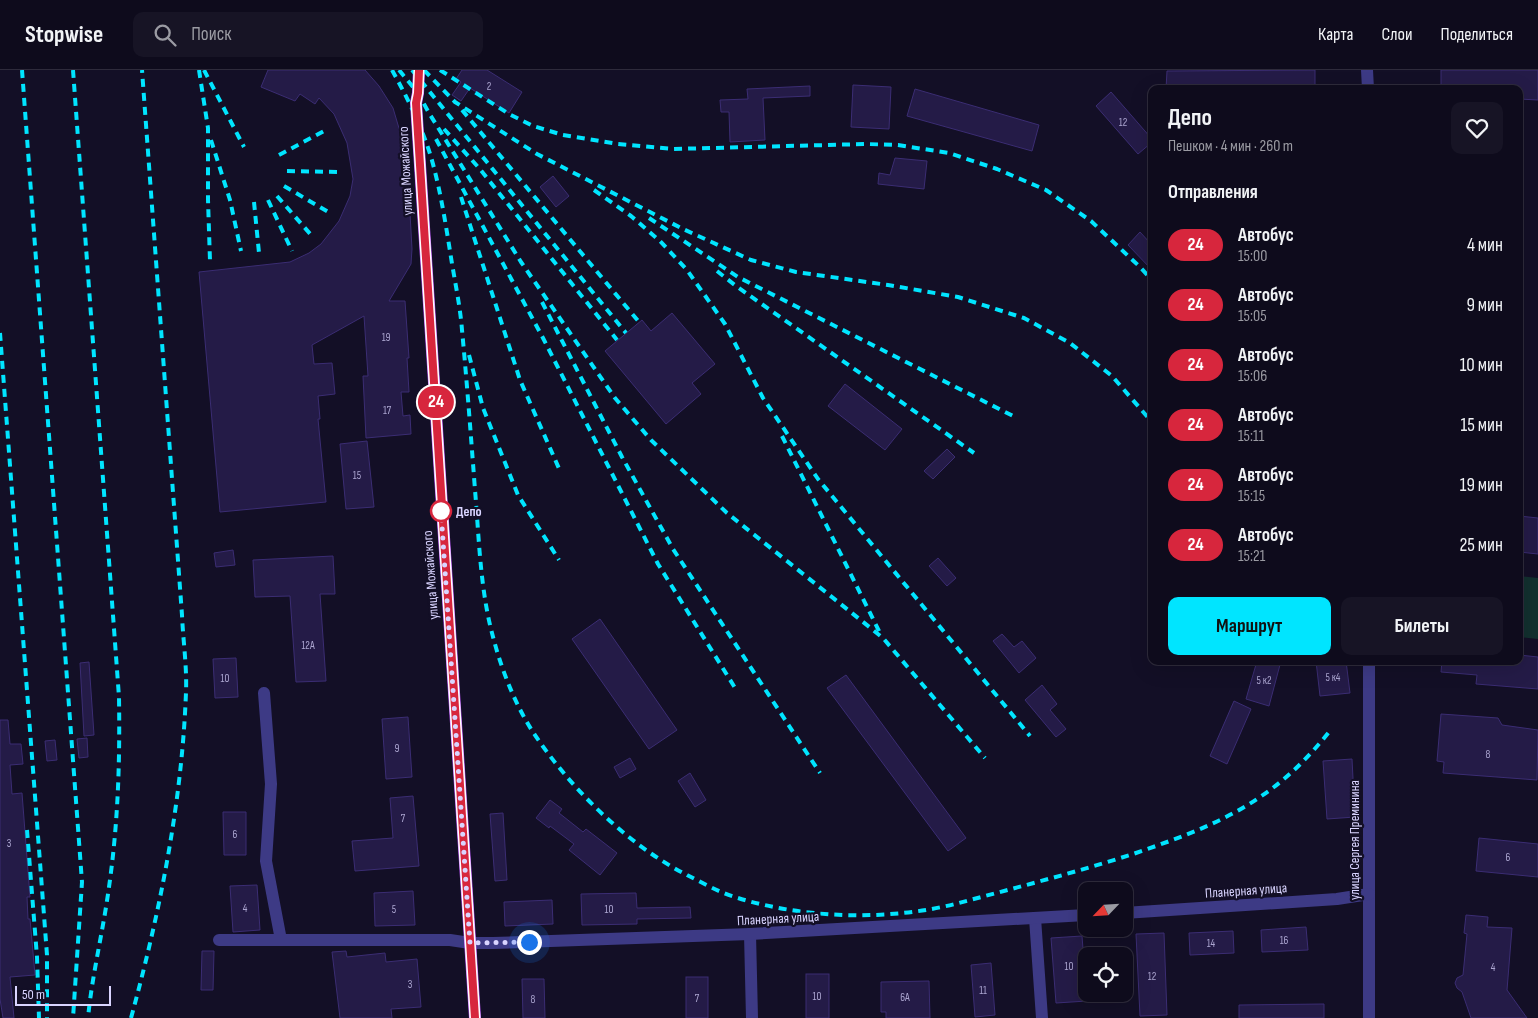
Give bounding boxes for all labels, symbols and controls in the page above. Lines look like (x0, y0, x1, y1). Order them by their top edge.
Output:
search box (133, 12, 483, 57)
text: Stopwise (25, 20, 103, 49)
icon: search (151, 21, 179, 49)
text: Поиск (191, 23, 231, 46)
text: Карта (1318, 24, 1354, 45)
text: Слои (1382, 24, 1413, 45)
text: Поделиться (1441, 24, 1513, 45)
house number: 2 (487, 80, 492, 93)
button: heart (1451, 102, 1503, 154)
text: Депо (1168, 103, 1212, 132)
house number: 12 (1119, 116, 1128, 129)
street label: улица Можайского (395, 126, 416, 216)
text: Пешком · 4 мин · 260 m (1168, 137, 1293, 156)
text: Отправления (1168, 181, 1258, 204)
text: Автобус (1238, 224, 1294, 247)
text: 24 (1187, 234, 1204, 255)
text: 4 мин (1467, 234, 1503, 257)
text: 15:00 (1238, 247, 1267, 266)
text: Автобус (1238, 284, 1294, 307)
text: 24 (1187, 294, 1204, 315)
text: 9 мин (1466, 294, 1503, 317)
text: 15:05 (1238, 307, 1267, 326)
house number: 19 (382, 331, 390, 344)
text: Автобус (1238, 344, 1294, 367)
text: 24 (1187, 354, 1204, 375)
text: 10 мин (1460, 354, 1503, 377)
text: 15:06 (1238, 367, 1267, 386)
line badge: 24 (414, 386, 458, 418)
text: 24 (428, 391, 444, 412)
house number: 17 (383, 404, 392, 417)
text: Автобус (1238, 404, 1294, 427)
text: 24 (1187, 414, 1204, 435)
text: 15 мин (1461, 414, 1503, 437)
text: 15:11 (1238, 427, 1264, 446)
text: Автобус (1238, 464, 1294, 487)
house number: 15 (353, 469, 361, 482)
text: 24 (1187, 474, 1204, 495)
text: 19 мин (1460, 474, 1503, 497)
text: 15:15 (1238, 487, 1265, 506)
marker: Депо (430, 500, 452, 522)
place label: Депо (456, 503, 482, 520)
text: Автобус (1238, 524, 1294, 547)
street label: улица Можайского (419, 530, 442, 620)
text: 24 (1187, 534, 1204, 555)
text: 25 мин (1459, 534, 1503, 557)
text: 15:21 (1238, 547, 1265, 566)
button: Маршрут (1168, 597, 1331, 655)
button: Билеты (1341, 597, 1503, 655)
house number: 12А (301, 639, 315, 652)
house number: 5 к4 (1326, 671, 1341, 684)
house number: 10 (221, 672, 229, 685)
house number: 5 к2 (1257, 674, 1272, 687)
house number: 9 (395, 742, 400, 755)
house number: 8 (1486, 748, 1491, 761)
street label: улица Сергея Преминина (1346, 780, 1363, 900)
house number: 7 (401, 812, 406, 825)
house number: 6 (233, 828, 238, 841)
house number: 3 (7, 837, 12, 850)
house number: 6 (1506, 851, 1511, 864)
street label: Планерная улица (1204, 879, 1288, 902)
north arrow (1078, 882, 1132, 938)
map controls (1078, 882, 1133, 1002)
house number: 4 (243, 902, 248, 915)
house number: 5 (392, 903, 396, 916)
house number: 10 (605, 903, 613, 916)
street label: Планерная улица (737, 908, 820, 929)
your location (517, 930, 542, 955)
house number: 16 (1280, 934, 1289, 947)
house number: 14 (1207, 937, 1216, 950)
button: locate (1078, 947, 1133, 1002)
house number: 10 (1065, 960, 1073, 973)
house number: 4 (1491, 961, 1496, 974)
house number: 12 (1148, 970, 1157, 983)
house number: 3 (408, 978, 413, 991)
scale bar (15, 983, 111, 1006)
house number: 11 (979, 984, 987, 997)
text: 50 m (22, 986, 45, 1003)
house number: 10 (813, 990, 821, 1003)
house number: 6А (900, 991, 910, 1004)
house number: 7 (695, 992, 700, 1005)
house number: 8 (531, 993, 536, 1006)

